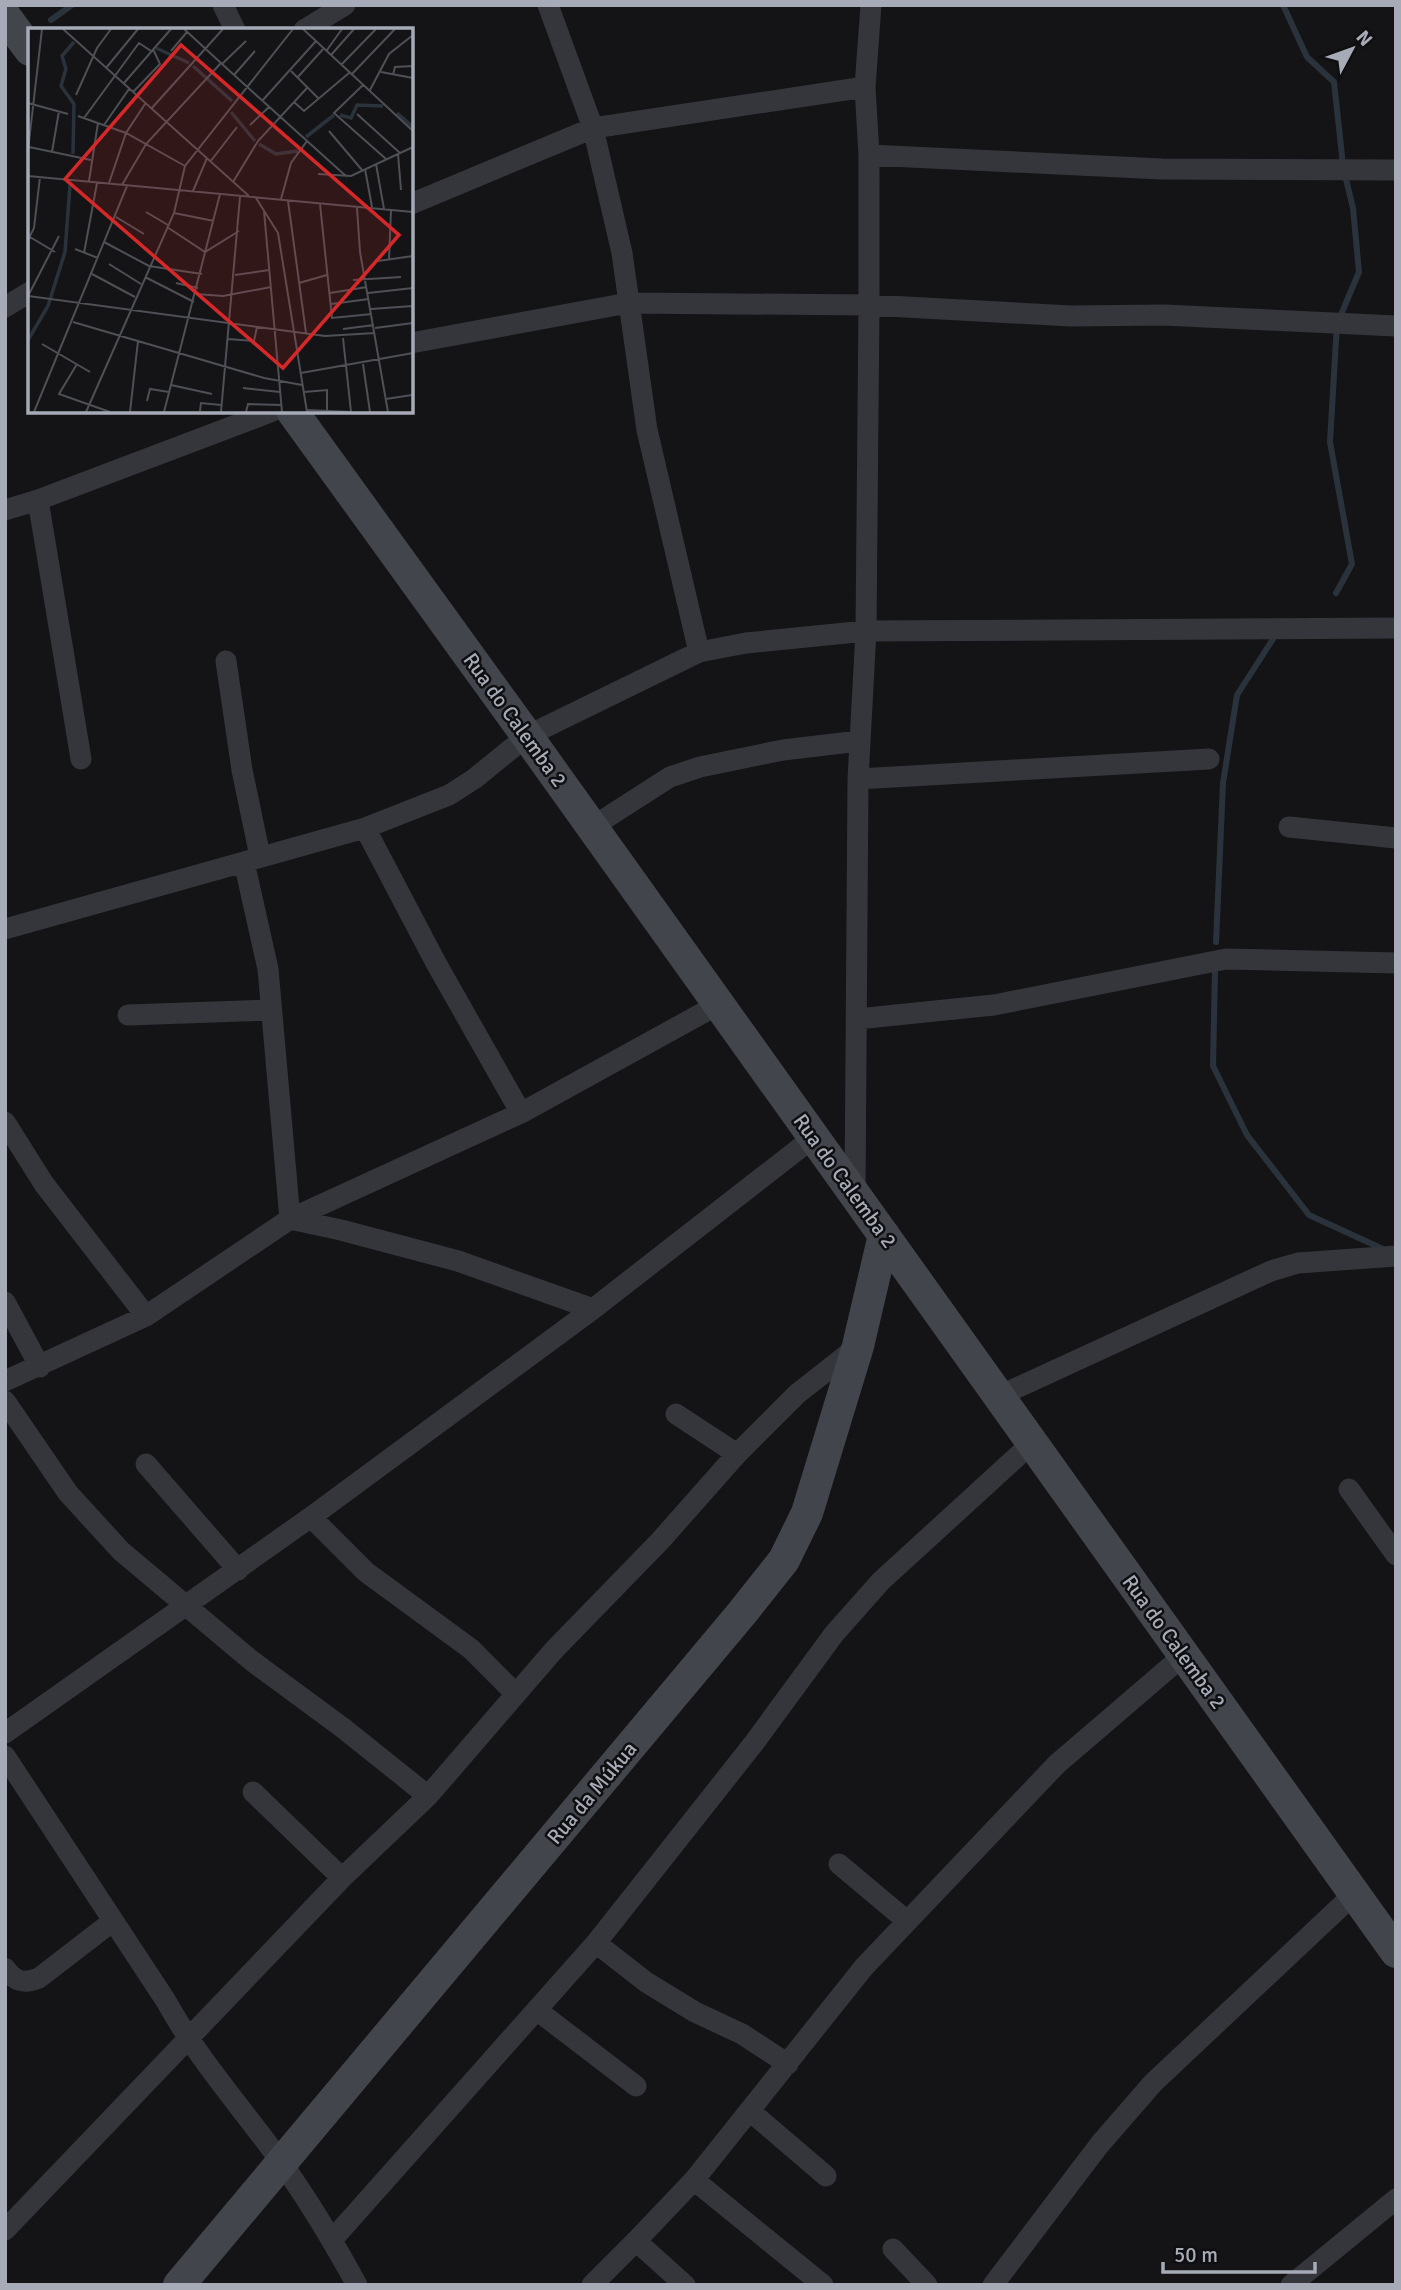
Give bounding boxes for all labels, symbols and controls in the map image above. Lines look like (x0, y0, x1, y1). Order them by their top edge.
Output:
north arrow (1317, 14, 1387, 84)
text: N (1351, 26, 1377, 51)
inset map (28, 28, 413, 413)
street label: Rua do Calemba 2 (458, 648, 572, 792)
street label: Rua do Calemba 2 (788, 1109, 902, 1253)
street label: Rua do Calemba 2 (1117, 1570, 1231, 1714)
street label: Rua da Múkua (542, 1736, 642, 1850)
scale bar (1163, 2230, 1315, 2274)
text: 50 m (1174, 2242, 1218, 2268)

